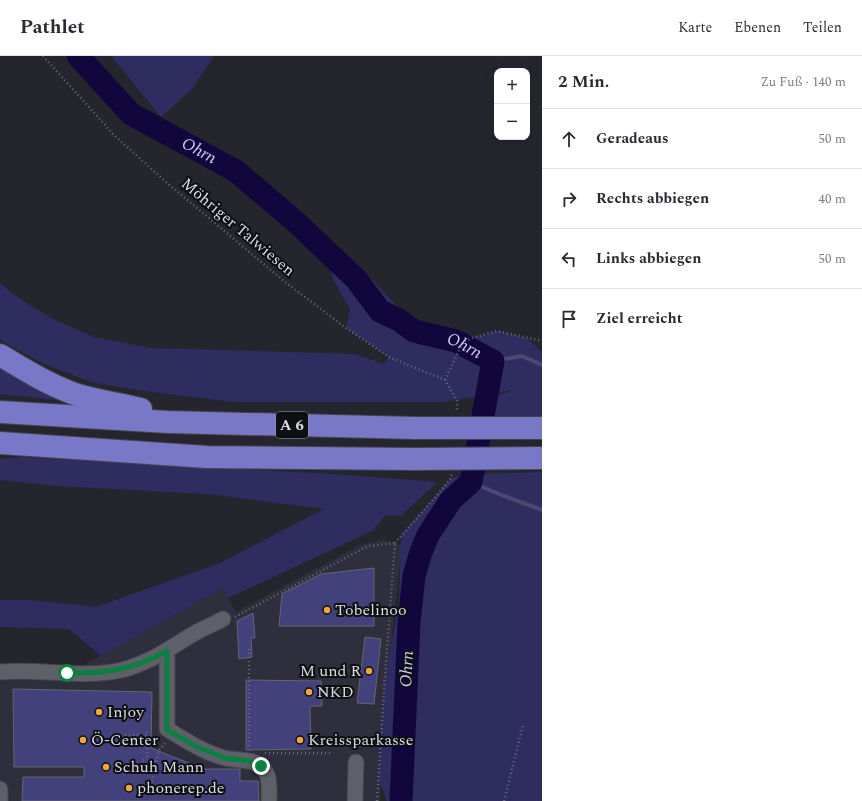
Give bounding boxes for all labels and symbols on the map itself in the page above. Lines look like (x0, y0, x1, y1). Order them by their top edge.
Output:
water label: Ohrn (177, 131, 221, 171)
street label: Möhriger Talwiesen (176, 172, 300, 282)
water label: Ohrn (445, 326, 487, 366)
road number: A 6 (276, 412, 308, 438)
place label: Tobelinoo (335, 598, 407, 622)
marker: Tobelinoo (322, 605, 332, 615)
water label: Ohrn (393, 650, 421, 688)
place label: M und R (300, 659, 361, 683)
route start (58, 664, 76, 682)
marker: M und R (364, 666, 374, 676)
place label: NKD (317, 680, 354, 704)
marker: NKD (304, 687, 314, 697)
place label: Injoy (107, 700, 145, 724)
marker: Injoy (94, 707, 104, 717)
place label: Ö-Center (91, 728, 158, 752)
place label: Kreissparkasse (308, 728, 414, 752)
marker: Ö-Center (78, 735, 88, 745)
marker: Kreissparkasse (295, 735, 305, 745)
place label: Schuh Mann (114, 755, 204, 779)
route end (252, 757, 270, 775)
marker: Schuh Mann (101, 762, 111, 772)
place label: phonerep.de (137, 776, 225, 800)
marker: phonerep.de (124, 783, 134, 793)

